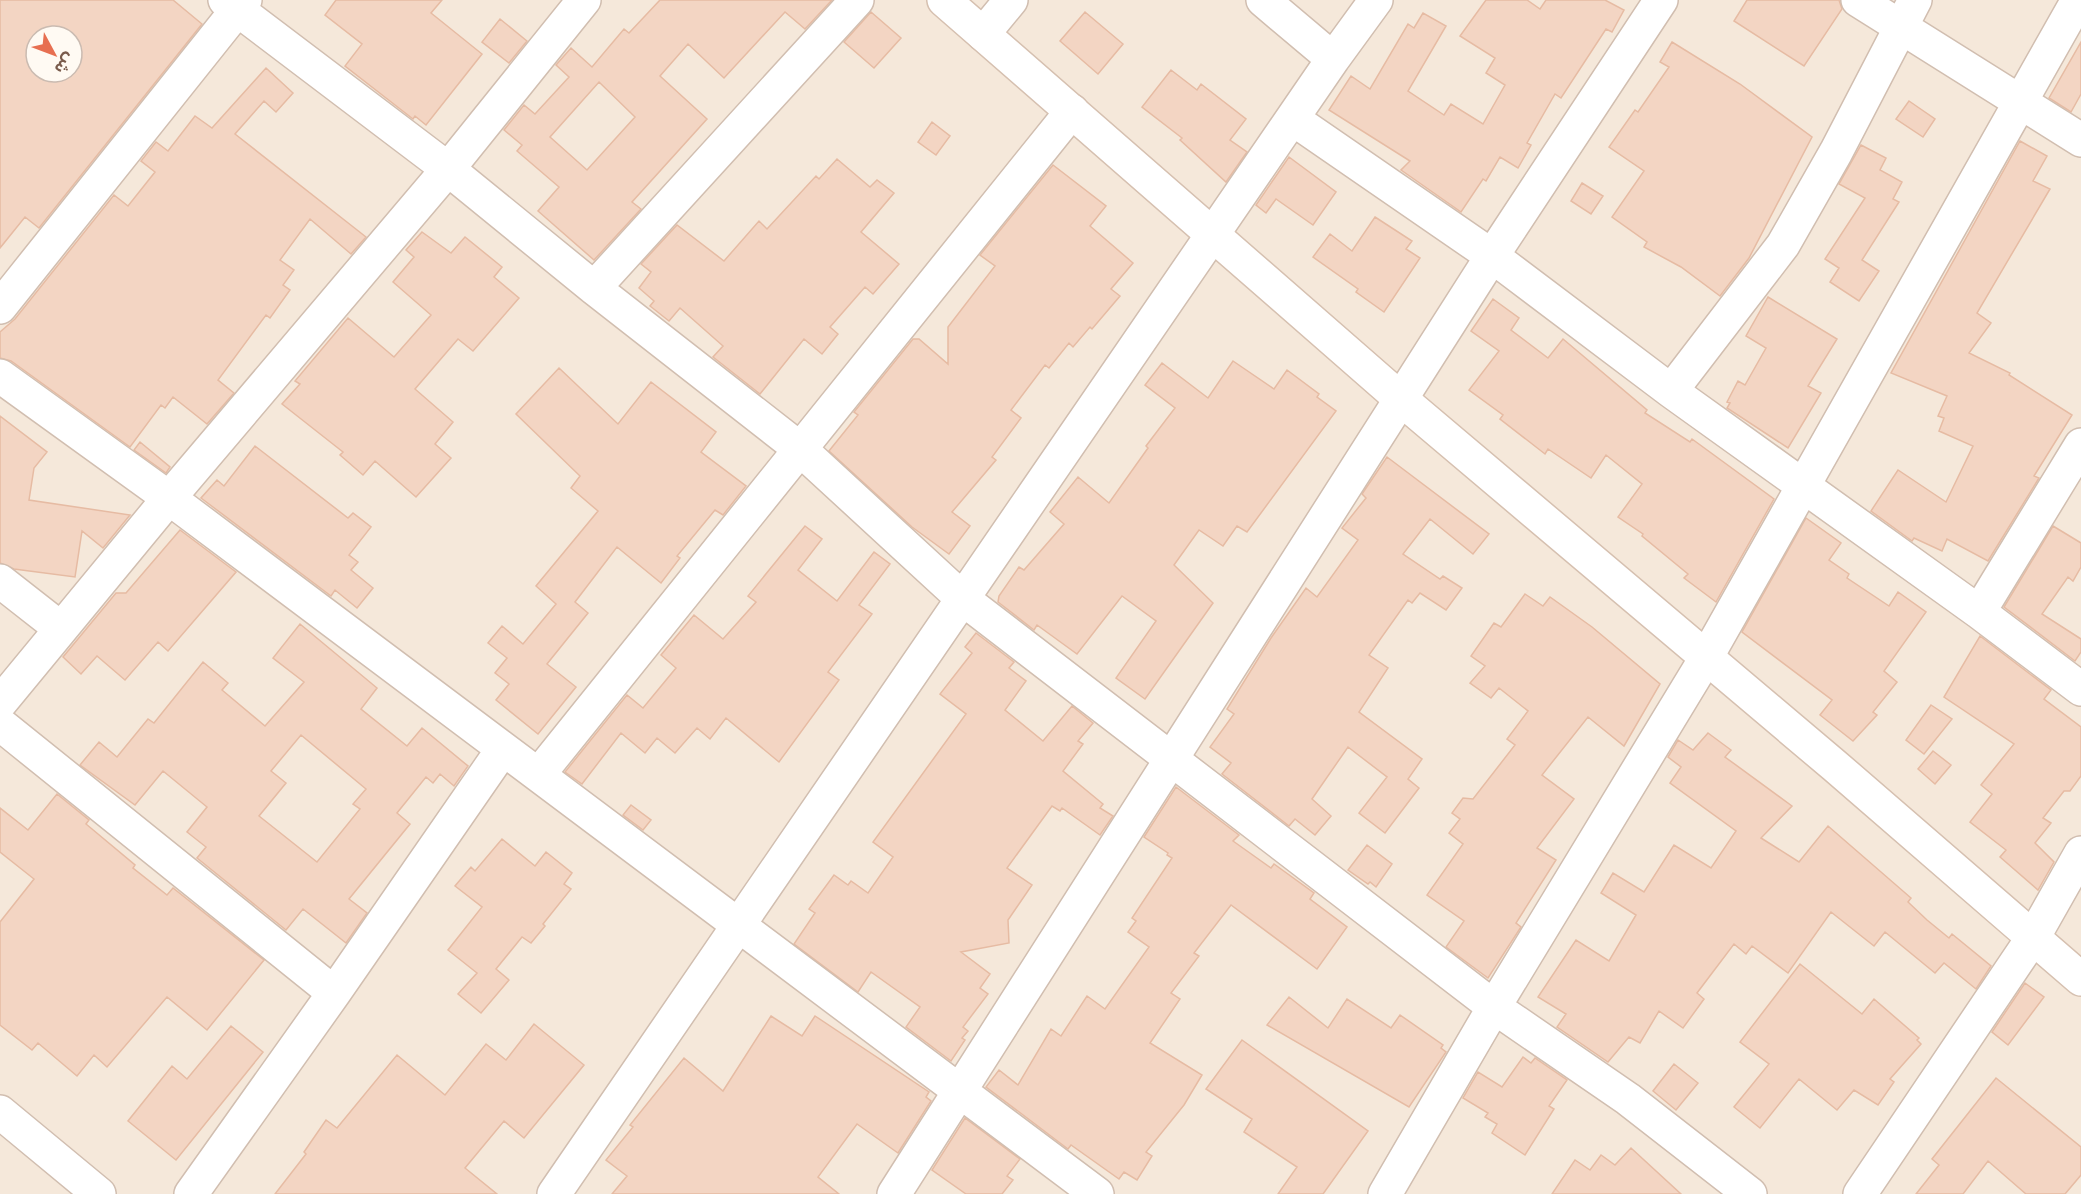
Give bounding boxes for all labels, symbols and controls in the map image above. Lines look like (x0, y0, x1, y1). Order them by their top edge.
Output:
north arrow (24, 24, 84, 84)
text: ش (50, 48, 79, 77)

